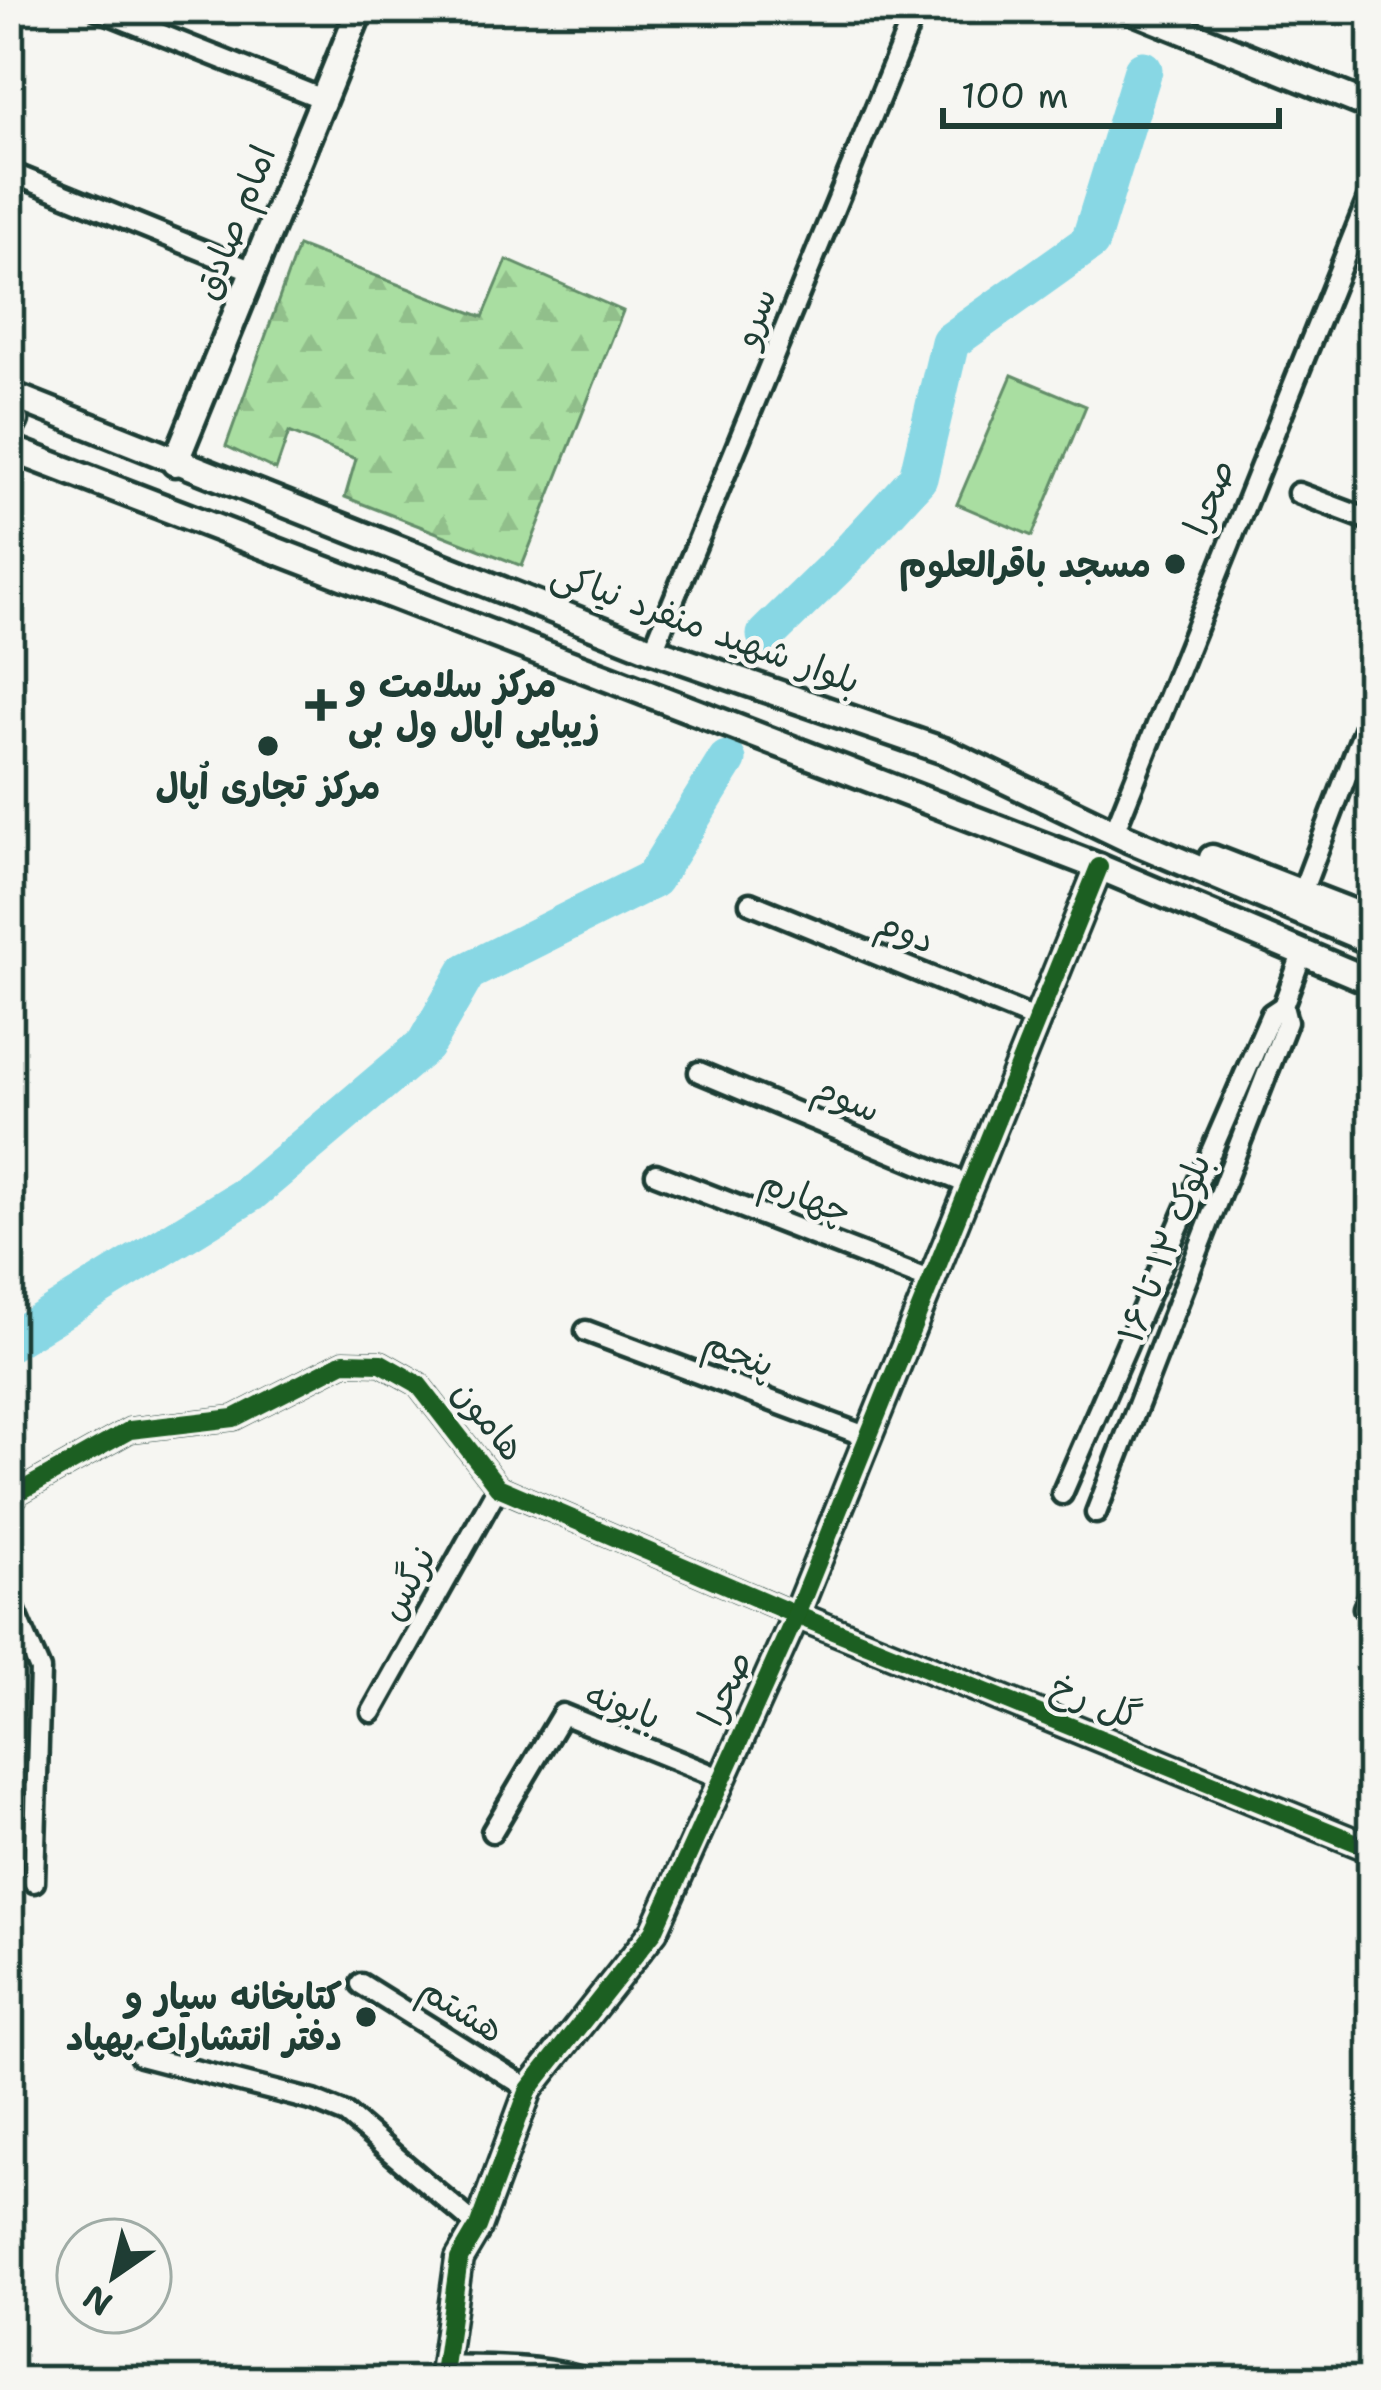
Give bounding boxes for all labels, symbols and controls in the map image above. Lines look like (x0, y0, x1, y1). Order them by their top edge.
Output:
scale bar (943, 54, 1279, 128)
text: 100 m (961, 71, 1069, 120)
street label: امام صادق (181, 138, 290, 308)
street label: سرو (719, 280, 788, 356)
street label: صحرا (1172, 452, 1246, 542)
place label: مسجد باقرالعلوم (899, 540, 1151, 592)
street label: بلوار شهید منفرد نیاکی (545, 548, 867, 706)
marker: مسجد باقرالعلوم (1162, 551, 1188, 577)
place label: مرکز سلامت و زیبایی اپال ول بی (345, 660, 599, 750)
marker: مرکز سلامت و زیبایی اپال ول بی (305, 689, 337, 721)
marker: مرکز تجاری اُپال (255, 733, 281, 759)
place label: مرکز تجاری اُپال (156, 760, 380, 811)
street label: دوم (868, 897, 942, 968)
street label: سوم (804, 1062, 888, 1138)
street label: بلوک ۱۲ تا ۱۶ (1106, 1147, 1222, 1349)
street label: چهارم (752, 1156, 859, 1239)
street label: پنجم (695, 1317, 782, 1392)
street label: هامون (441, 1369, 537, 1471)
street label: نرگس (367, 1537, 447, 1629)
street label: صحرا (686, 1642, 764, 1734)
street label: گل رخ (1044, 1661, 1148, 1741)
street label: بابونه (578, 1669, 668, 1741)
street label: هشتم (409, 1964, 514, 2056)
place label: کتابخانه سیار و دفتر انتشارات پهپاد (66, 1972, 342, 2062)
marker: کتابخانه سیار و دفتر انتشارات پهپاد (353, 2004, 379, 2030)
north arrow (54, 2216, 174, 2336)
text: N (74, 2274, 121, 2326)

